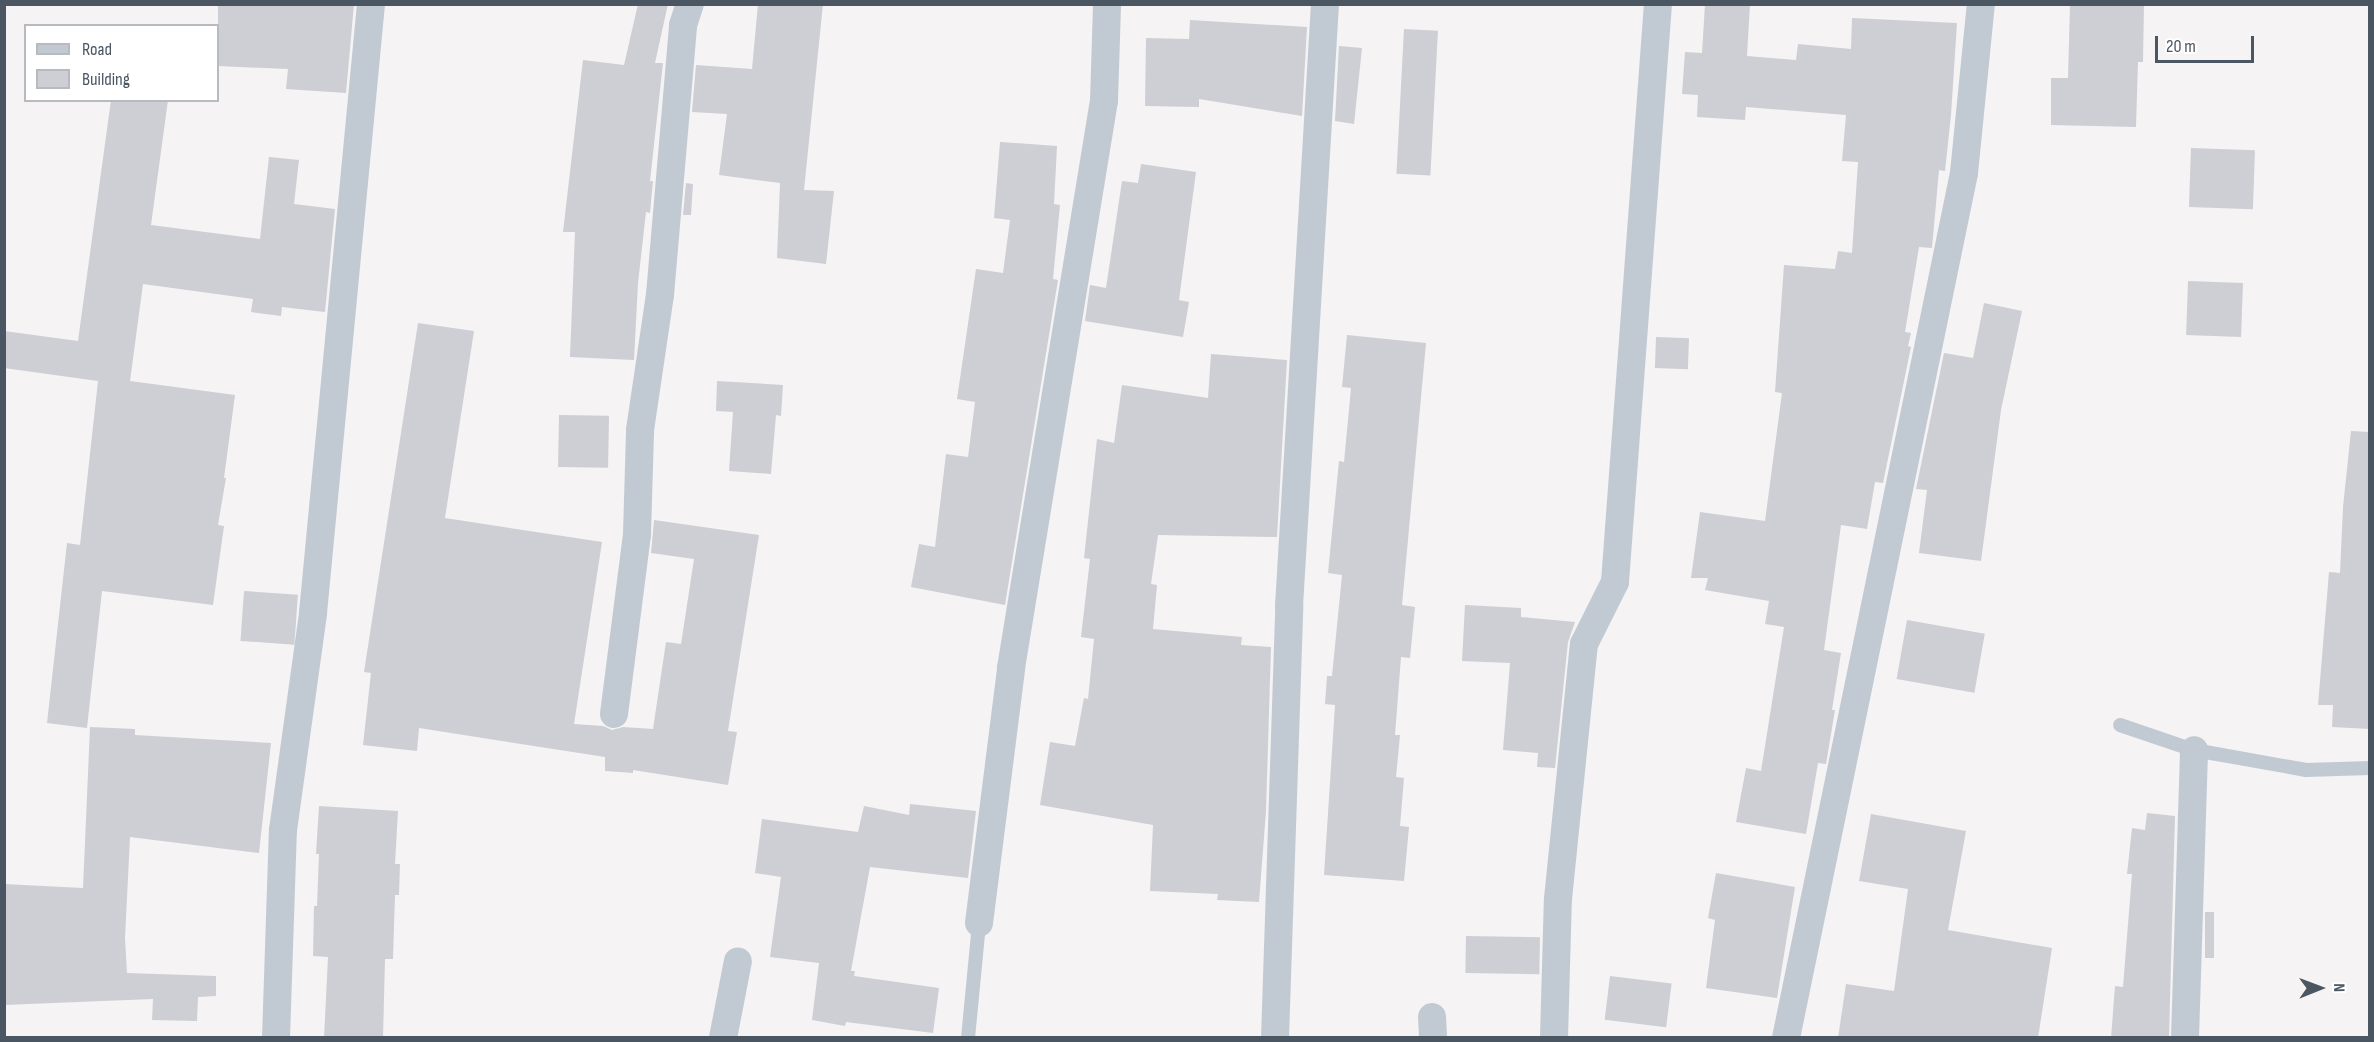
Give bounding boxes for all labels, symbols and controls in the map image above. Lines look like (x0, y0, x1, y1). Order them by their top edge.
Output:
legend (24, 24, 219, 102)
scale bar (2158, 24, 2257, 62)
text: 20 m (2166, 36, 2196, 57)
text: Road (82, 39, 112, 60)
text: Building (82, 69, 130, 90)
north arrow (2290, 958, 2350, 1018)
text: N (2329, 983, 2348, 992)

